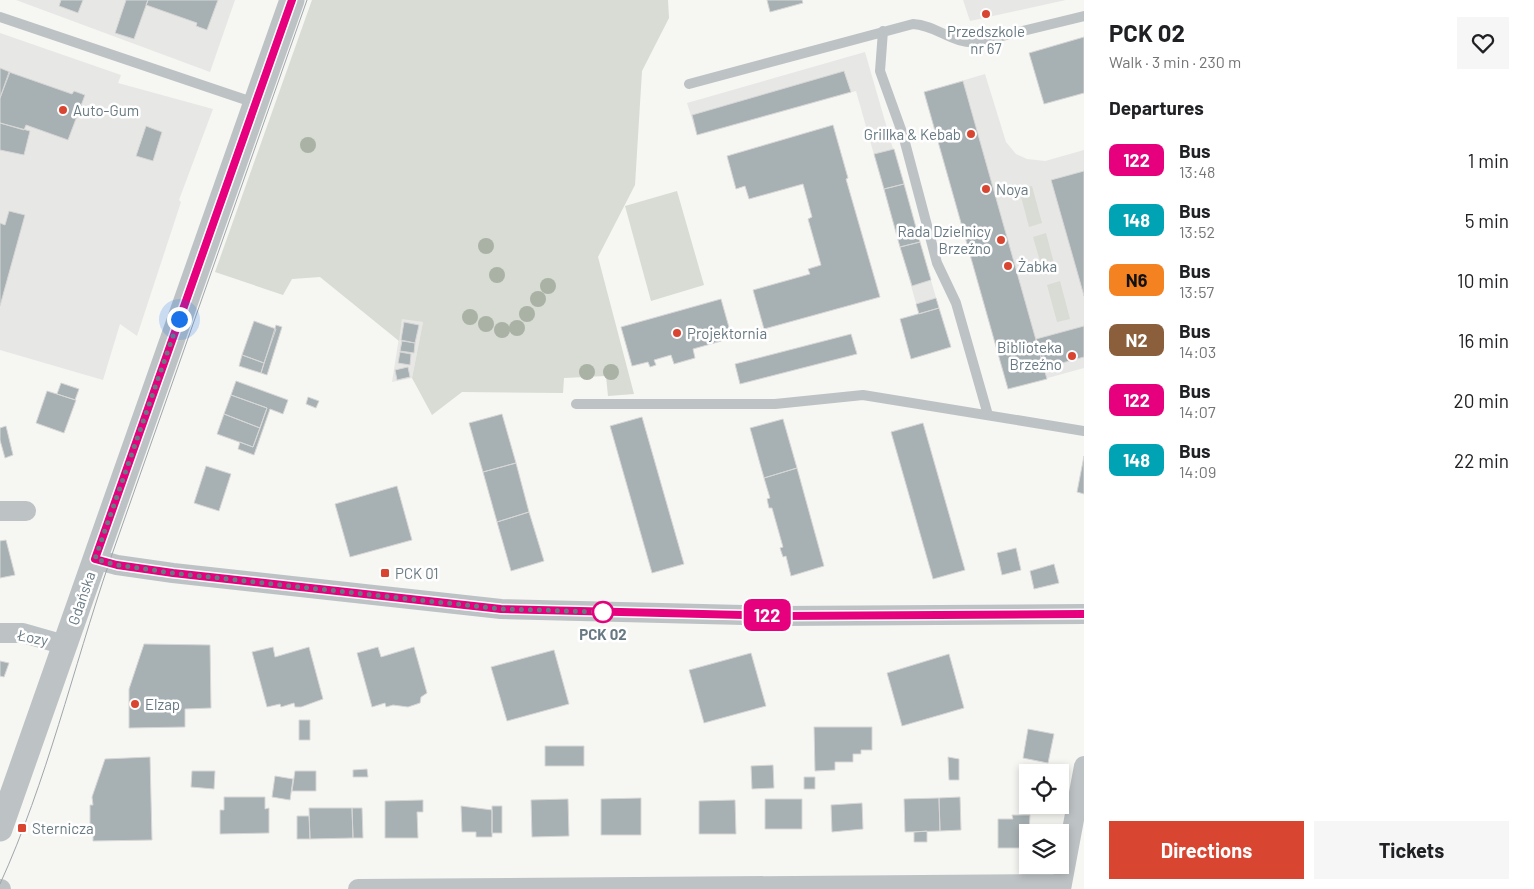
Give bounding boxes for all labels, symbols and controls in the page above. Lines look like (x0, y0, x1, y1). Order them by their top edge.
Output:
marker: Przedszkole nr 67 (980, 8, 992, 20)
button: heart (1457, 17, 1509, 69)
text: PCK 02 (1109, 18, 1185, 47)
place label: Przedszkole nr 67 (947, 22, 1025, 57)
text: Walk · 3 min · 230 m (1109, 52, 1241, 71)
text: Departures (1109, 96, 1204, 119)
place label: Auto-Gum (73, 101, 139, 119)
marker: Auto-Gum (57, 104, 69, 116)
place label: Grillka & Kebab (864, 125, 961, 143)
marker: Grillka & Kebab (965, 128, 977, 140)
text: Bus (1179, 139, 1211, 162)
text: 122 (1123, 149, 1150, 171)
text: 1 min (1468, 149, 1509, 172)
text: 13:48 (1179, 162, 1215, 181)
place label: Noya (996, 180, 1028, 198)
marker: Noya (980, 183, 992, 195)
text: Bus (1179, 199, 1211, 222)
text: 148 (1123, 209, 1150, 231)
text: 5 min (1465, 209, 1509, 232)
place label: Rada Dzielnicy Brzeźno (898, 222, 991, 257)
text: 13:52 (1179, 222, 1215, 241)
marker: Rada Dzielnicy Brzeźno (995, 234, 1007, 246)
place label: Żabka (1018, 257, 1057, 275)
text: Bus (1179, 259, 1211, 282)
marker: Żabka (1002, 260, 1014, 272)
text: N6 (1126, 269, 1147, 291)
text: 10 min (1457, 269, 1509, 292)
text: 13:57 (1179, 282, 1214, 301)
your location (167, 307, 192, 332)
text: Bus (1179, 319, 1211, 342)
place label: Projektornia (687, 324, 767, 342)
marker: Projektornia (671, 327, 683, 339)
text: N2 (1125, 329, 1148, 351)
text: 16 min (1458, 329, 1509, 352)
place label: Biblioteka Brzeźno (997, 338, 1062, 373)
text: 14:03 (1179, 342, 1216, 361)
marker: Biblioteka Brzeźno (1066, 350, 1078, 362)
text: Bus (1179, 379, 1211, 402)
text: 122 (1123, 389, 1150, 411)
text: 20 min (1453, 389, 1509, 412)
text: 14:07 (1179, 402, 1215, 421)
text: Bus (1179, 439, 1211, 462)
text: 148 (1123, 449, 1150, 471)
text: 22 min (1454, 449, 1509, 472)
text: 14:09 (1179, 462, 1216, 481)
place label: PCK 01 (395, 564, 438, 582)
marker: PCK 01 (379, 567, 391, 579)
street label: Gdańska (63, 569, 99, 627)
line badge: 122 (738, 599, 796, 631)
marker: PCK 02 (592, 601, 614, 623)
text: 122 (754, 604, 780, 626)
street label: Łozy (15, 625, 50, 649)
place label: PCK 02 (579, 625, 627, 643)
place label: Elzap (145, 695, 180, 713)
marker: Elzap (129, 698, 141, 710)
map controls (1019, 764, 1069, 874)
button: locate (1019, 764, 1069, 814)
place label: Sternicza (32, 819, 94, 837)
button: Directions (1109, 821, 1304, 879)
button: Tickets (1314, 821, 1509, 879)
marker: Sternicza (16, 822, 28, 834)
button: layers (1019, 824, 1069, 874)

